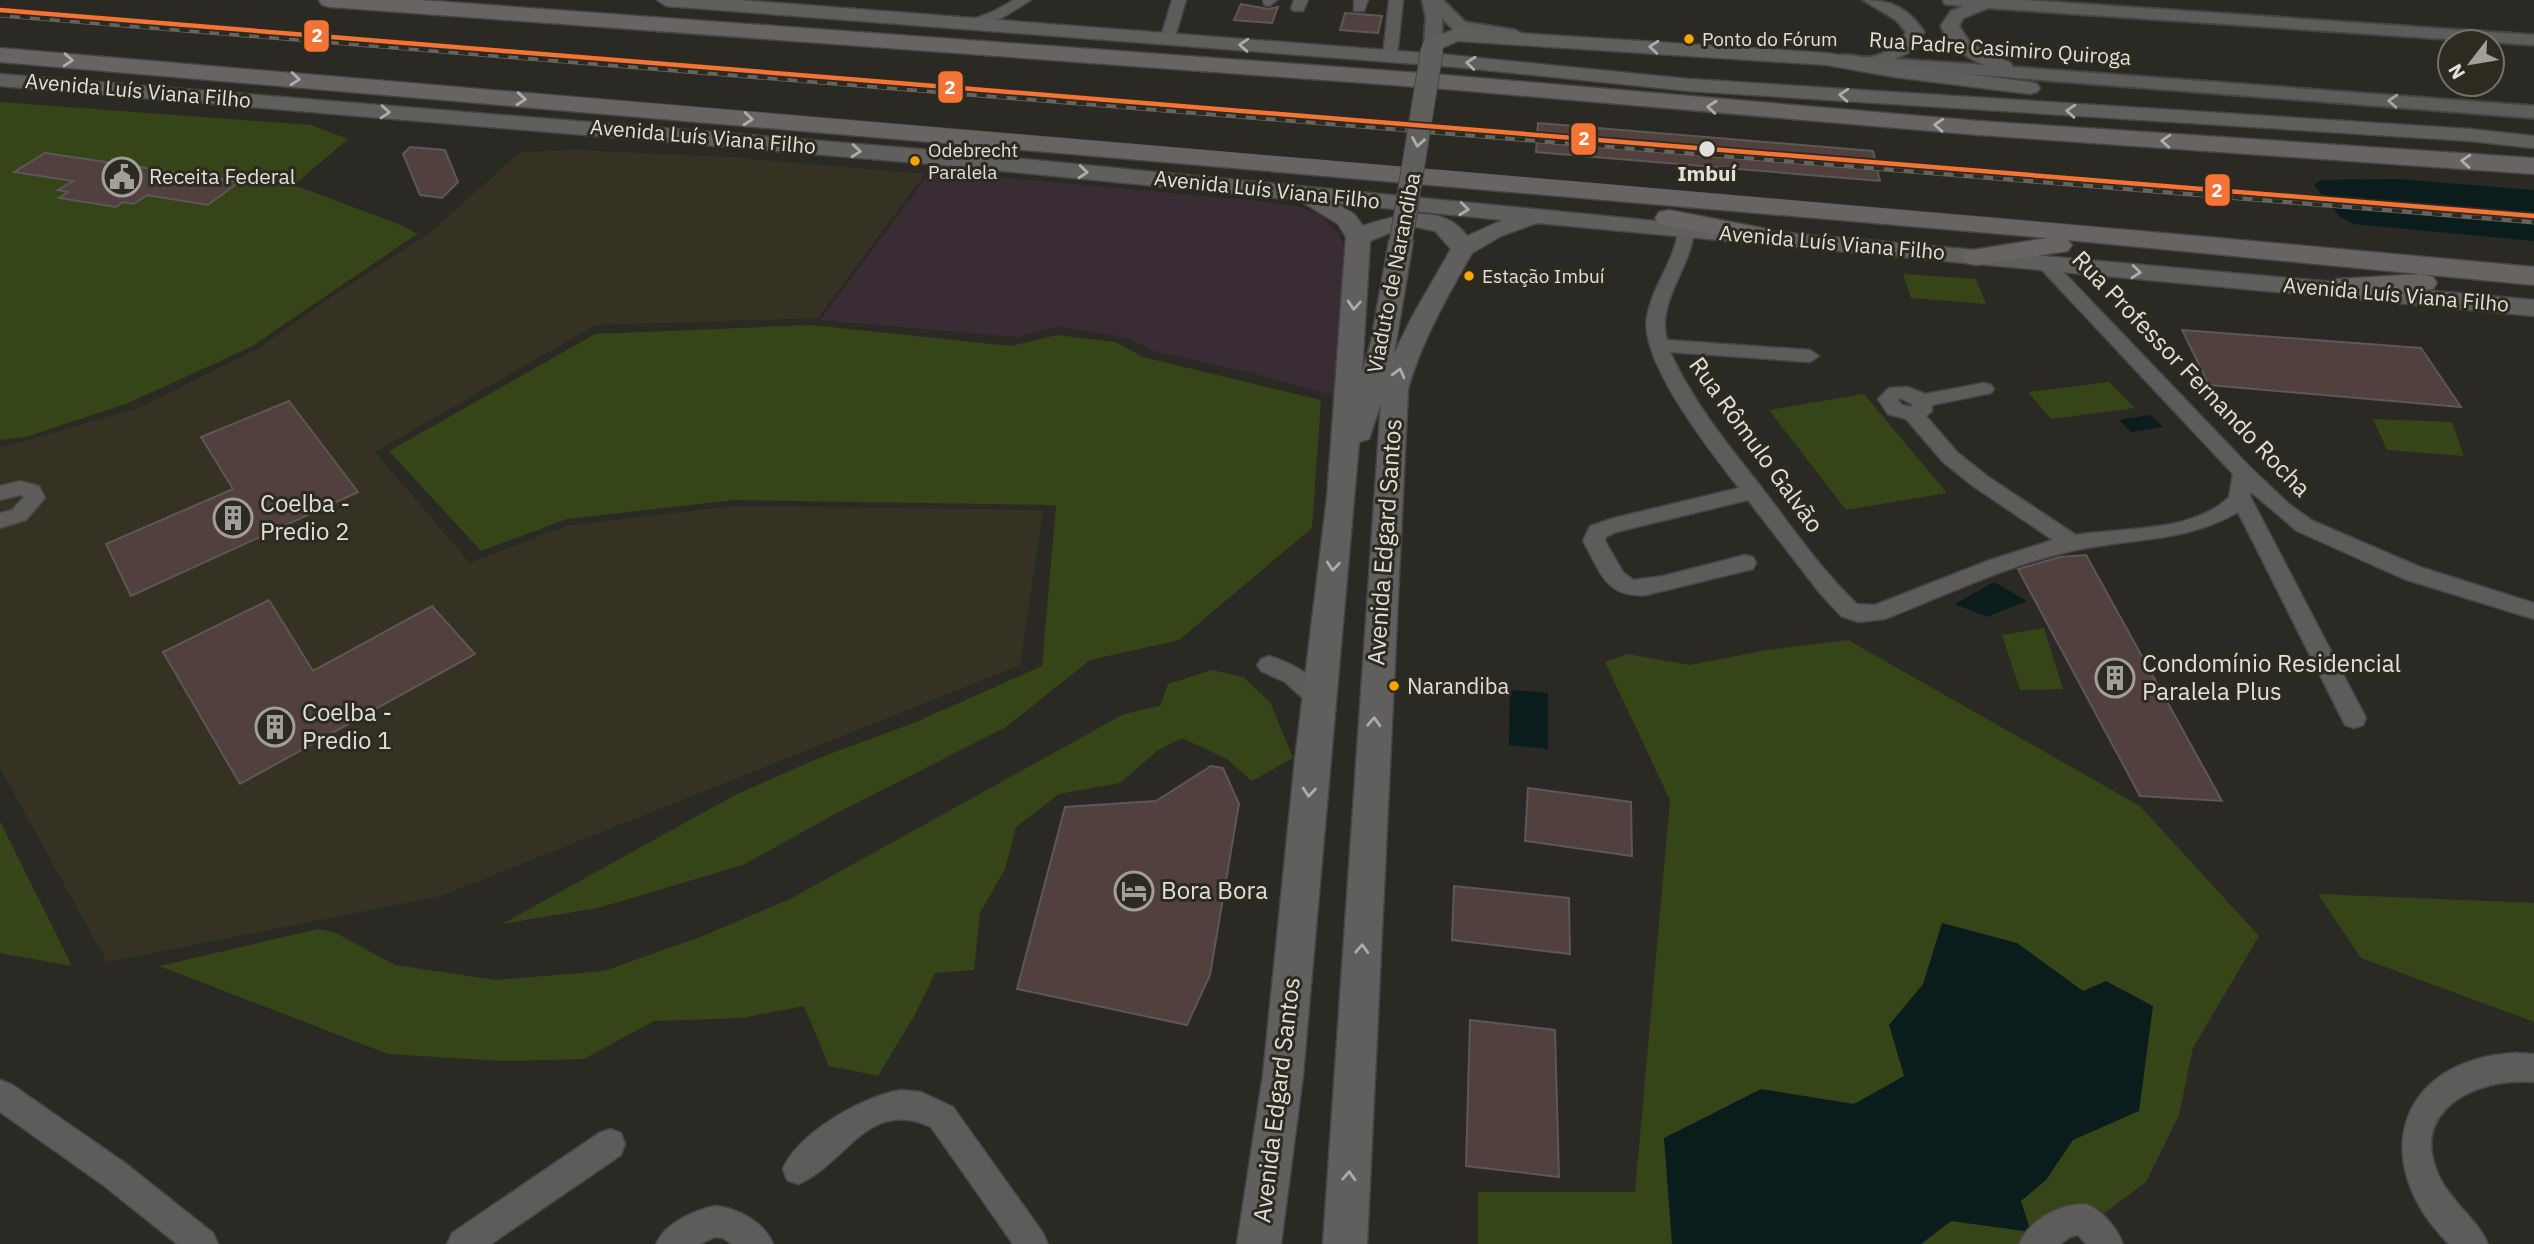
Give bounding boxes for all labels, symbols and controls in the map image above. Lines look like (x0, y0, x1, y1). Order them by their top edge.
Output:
line badge: 2 (303, 19, 330, 53)
text: 2 (311, 23, 323, 47)
street label: Rua Padre Casimiro Quiroga (1868, 25, 2132, 71)
place label: Ponto do Fórum (1702, 27, 1838, 51)
north arrow (2436, 28, 2506, 98)
marker: Ponto do Fórum (1682, 32, 1696, 46)
one-way arrow (1238, 38, 1249, 53)
one-way arrow (1648, 40, 1659, 55)
one-way arrow (63, 52, 74, 67)
one-way arrow (1465, 56, 1476, 71)
text: N (2443, 60, 2470, 84)
street label: Avenida Luís Viana Filho (24, 66, 252, 114)
line badge: 2 (937, 70, 964, 104)
one-way arrow (290, 71, 301, 86)
text: 2 (944, 75, 956, 99)
one-way arrow (1838, 88, 1849, 103)
one-way arrow (516, 91, 527, 106)
one-way arrow (2387, 94, 2398, 109)
one-way arrow (1706, 99, 1718, 114)
one-way arrow (380, 104, 391, 119)
one-way arrow (2065, 104, 2076, 119)
one-way arrow (743, 111, 754, 126)
street label: Avenida Luís Viana Filho (589, 112, 817, 160)
one-way arrow (1933, 118, 1944, 133)
line badge: 2 (1570, 122, 1597, 156)
text: 2 (1578, 126, 1590, 150)
one-way arrow (2160, 134, 2171, 149)
one-way arrow (1412, 136, 1427, 148)
place label: Odebrecht Paralela (928, 138, 1018, 184)
marker: Imbuí (1697, 139, 1717, 159)
one-way arrow (851, 143, 862, 158)
marker: Odebrecht Paralela (908, 154, 922, 168)
one-way arrow (2460, 154, 2471, 169)
public building icon: Receita Federal (101, 156, 143, 198)
place label: Imbuí (1677, 159, 1738, 187)
place label: Receita Federal (149, 162, 296, 190)
street label: Avenida Luís Viana Filho (1153, 163, 1381, 215)
one-way arrow (1078, 164, 1089, 179)
street label: Viaduto de Narandiba (1360, 170, 1426, 375)
line badge: 2 (2204, 173, 2231, 207)
text: 2 (2211, 178, 2223, 202)
one-way arrow (1458, 201, 1470, 216)
street label: Avenida Luís Viana Filho (1718, 218, 1946, 266)
street label: Rua Professor Fernando Rocha (2065, 243, 2318, 503)
place label: Estação Imbuí (1482, 264, 1605, 288)
one-way arrow (2130, 264, 2142, 279)
marker: Estação Imbuí (1462, 269, 1476, 283)
street label: Avenida Luís Viana Filho (2282, 270, 2510, 318)
one-way arrow (1347, 300, 1362, 311)
street label: Rua Rômulo Galvão (1682, 350, 1831, 539)
one-way arrow (1391, 367, 1405, 379)
street label: Avenida Edgard Santos (1359, 418, 1409, 666)
place label: Coelba - Predio 2 (260, 487, 350, 547)
building icon: Coelba - Predio 2 (212, 497, 254, 539)
one-way arrow (1326, 560, 1341, 572)
place label: Condomínio Residencial Paralela Plus (2142, 647, 2401, 707)
building icon: Condomínio Residencial Paralela Plus (2094, 657, 2136, 699)
place label: Narandiba (1407, 671, 1510, 700)
marker: Narandiba (1387, 679, 1401, 693)
place label: Coelba - Predio 1 (302, 696, 392, 756)
building icon: Coelba - Predio 1 (254, 706, 296, 748)
one-way arrow (1367, 716, 1382, 727)
one-way arrow (1302, 787, 1317, 798)
hotel icon: Bora Bora (1113, 870, 1155, 912)
place label: Bora Bora (1161, 874, 1268, 906)
one-way arrow (1354, 943, 1369, 954)
street label: Avenida Edgard Santos (1245, 975, 1307, 1224)
one-way arrow (1341, 1170, 1356, 1181)

